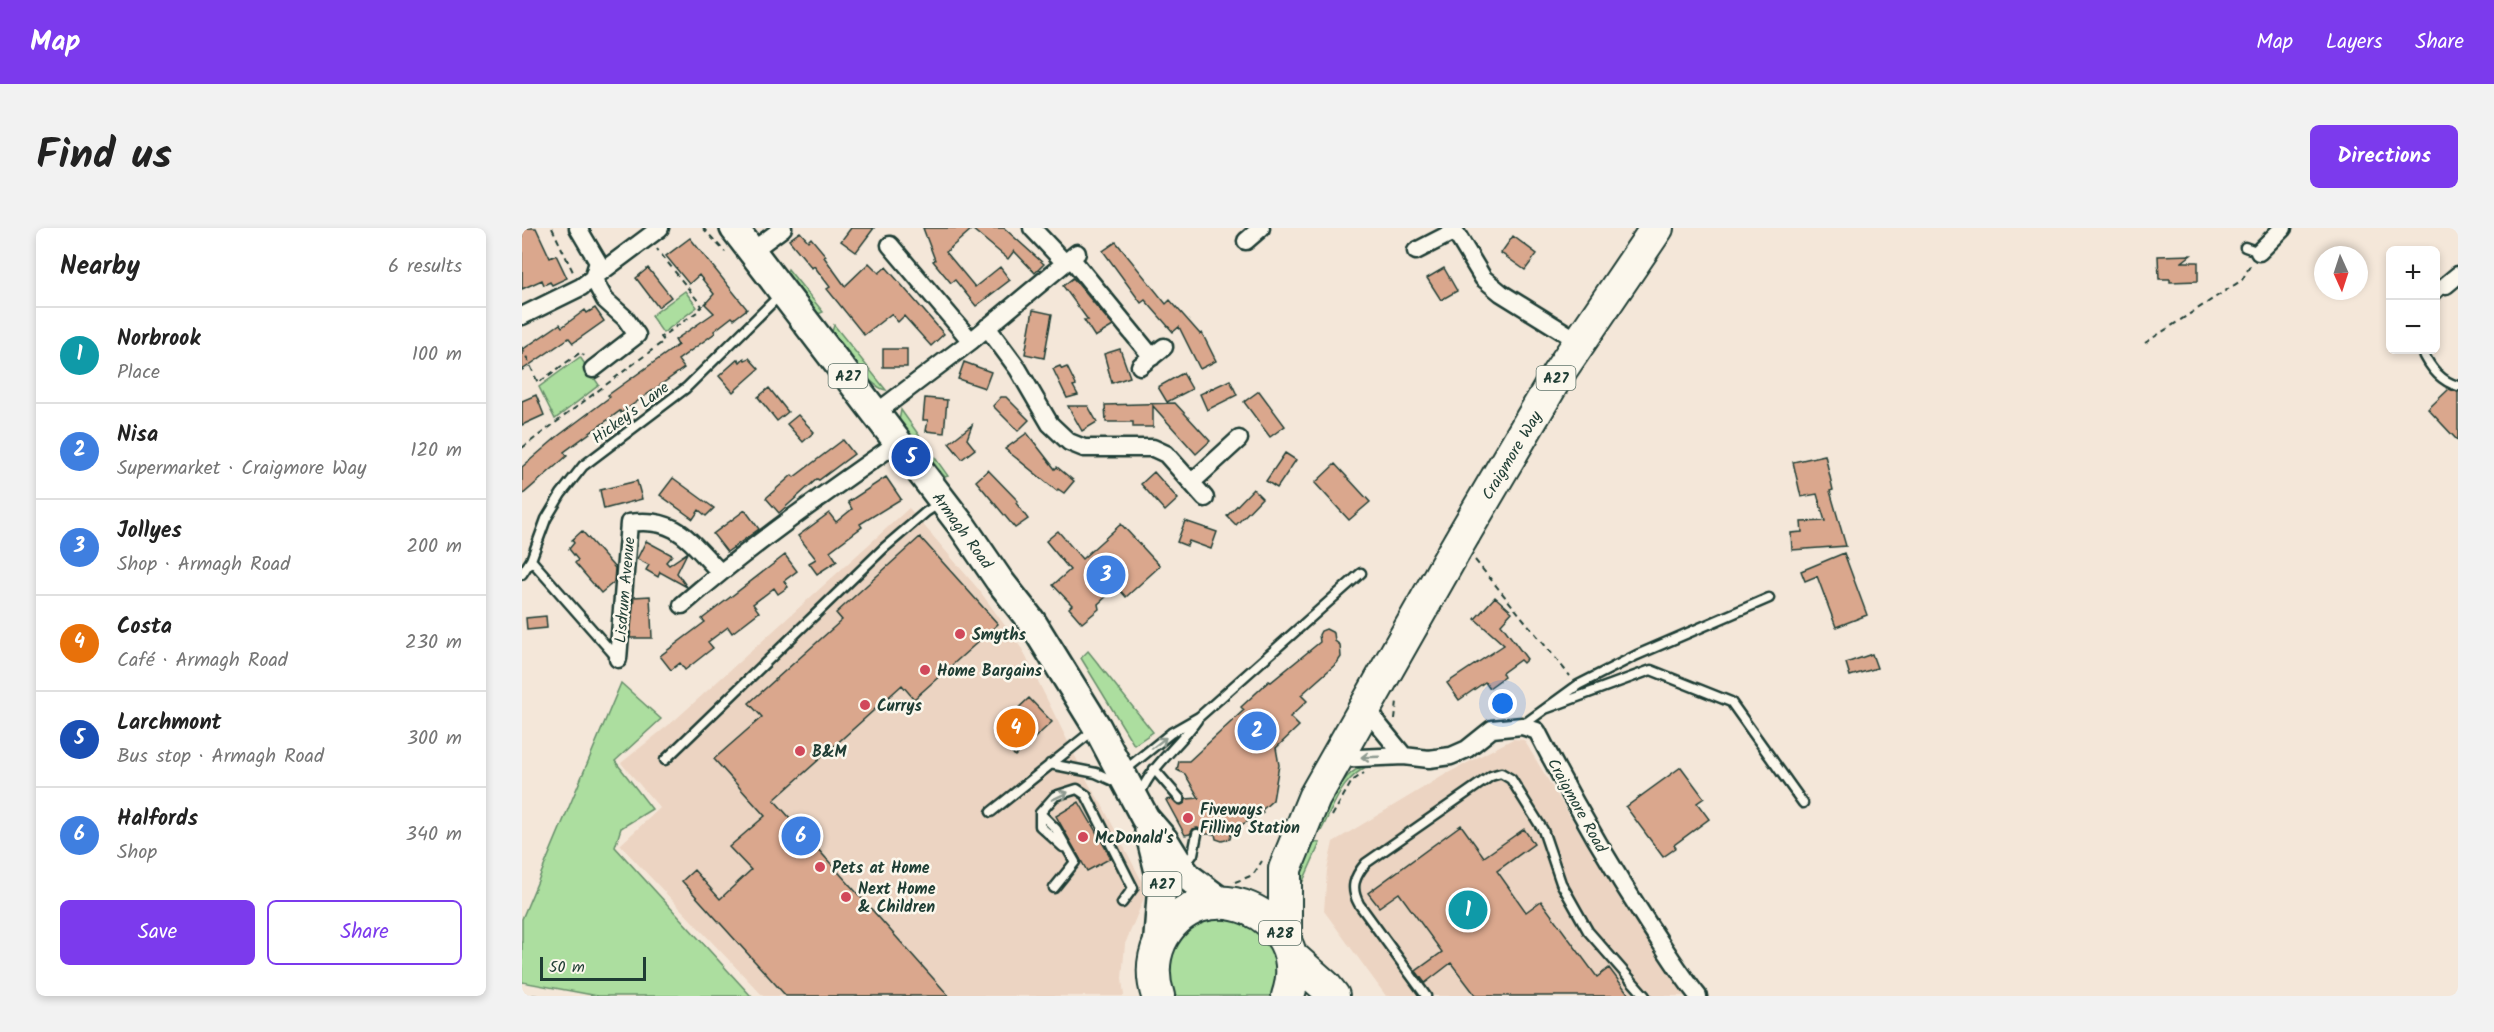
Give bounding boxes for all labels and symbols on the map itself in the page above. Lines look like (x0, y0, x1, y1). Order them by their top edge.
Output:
north arrow (2314, 246, 2368, 300)
road number: A27 (828, 364, 868, 388)
road number: A27 (1536, 366, 1576, 390)
street label: Hickey's Lane (587, 376, 675, 451)
street label: Craigmore Way (1476, 406, 1549, 505)
pin: 5 (892, 434, 930, 480)
street label: Armagh Road (925, 487, 999, 575)
street label: Lisdrum Avenue (608, 536, 643, 644)
pin: 3 (1086, 552, 1126, 598)
place label: Smyths (972, 623, 1026, 648)
marker: Smyths (953, 627, 967, 641)
place label: Home Bargains (937, 659, 1043, 684)
marker: Home Bargains (918, 663, 932, 677)
your location (1488, 689, 1517, 718)
place label: Currys (877, 694, 923, 719)
marker: Currys (858, 698, 872, 712)
pin: 4 (996, 706, 1036, 750)
pin: 2 (1238, 708, 1276, 754)
one-way arrow (1150, 736, 1166, 749)
place label: B&M (812, 740, 848, 765)
marker: B&M (793, 744, 807, 758)
one-way arrow (1360, 751, 1380, 763)
street label: Craigmore Road (1540, 754, 1614, 858)
one-way arrow (1051, 789, 1069, 801)
place label: Fiveways Filling Station (1200, 798, 1300, 841)
marker: Fiveways Filling Station (1181, 811, 1195, 825)
pin: 6 (782, 814, 820, 858)
place label: McDonald's (1095, 826, 1174, 851)
marker: McDonald's (1076, 830, 1090, 844)
place label: Pets at Home (832, 856, 930, 881)
marker: Pets at Home (813, 860, 827, 874)
road number: A27 (1142, 872, 1182, 896)
place label: Next Home & Children (858, 877, 936, 920)
pin: 1 (1448, 888, 1488, 932)
marker: Next Home & Children (839, 890, 853, 904)
road number: A28 (1259, 921, 1301, 945)
scale bar (540, 954, 646, 982)

